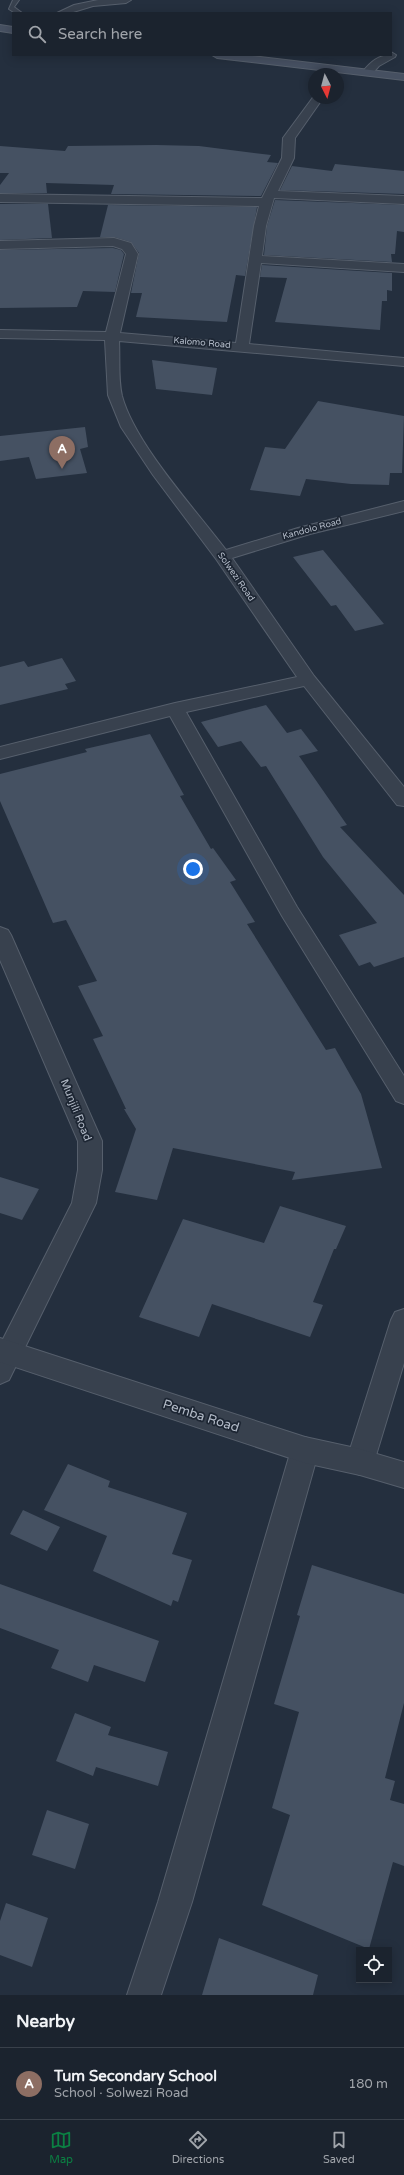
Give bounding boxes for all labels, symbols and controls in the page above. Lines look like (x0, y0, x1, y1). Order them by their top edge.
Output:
search box (12, 12, 392, 56)
icon: search (26, 23, 48, 45)
text: Search here (58, 25, 142, 43)
north arrow (308, 68, 344, 104)
street label: Kalomo Road (173, 335, 231, 351)
pin: A (49, 436, 75, 469)
street label: Kandolo Road (281, 516, 343, 542)
street label: Solwezi Road (215, 550, 257, 604)
your location (183, 859, 203, 879)
street label: Munjili Road (58, 1077, 94, 1143)
street label: Pemba Road (161, 1396, 241, 1436)
map controls (356, 1947, 392, 1983)
button: locate (356, 1947, 392, 1983)
text: Nearby (16, 2011, 75, 2032)
text: Tum Secondary School (54, 2067, 217, 2085)
text: A (24, 2076, 34, 2092)
text: 180 m (348, 2076, 388, 2092)
text: School · Solwezi Road (54, 2085, 189, 2101)
tab: Map (49, 2129, 73, 2166)
tab: Directions (172, 2129, 224, 2166)
tab: Saved (323, 2129, 355, 2166)

